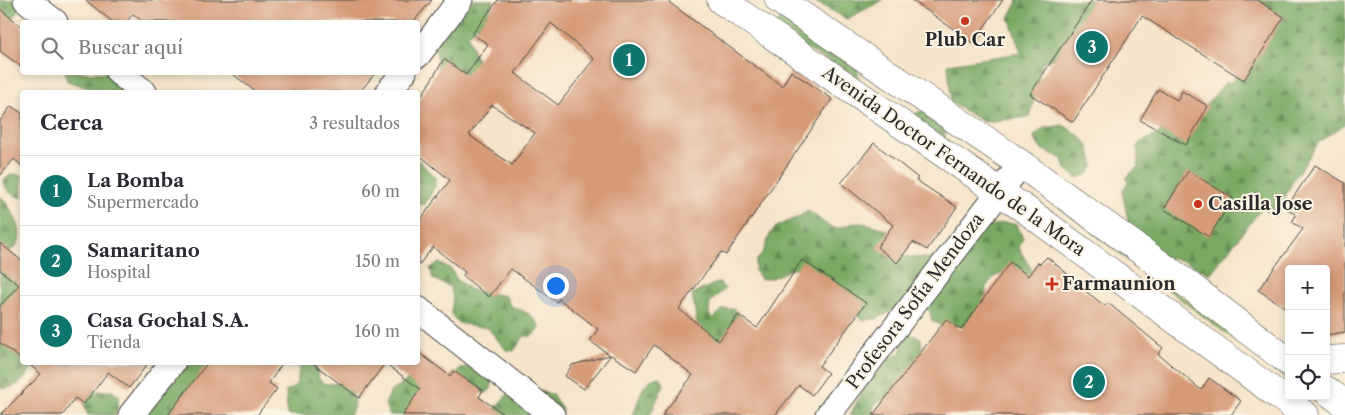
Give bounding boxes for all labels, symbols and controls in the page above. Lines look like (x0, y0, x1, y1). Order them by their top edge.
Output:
marker: Plub Car (959, 15, 971, 27)
search box (20, 20, 420, 75)
pin: 3 (1076, 28, 1108, 66)
place label: Plub Car (925, 29, 1005, 51)
icon: search (38, 34, 66, 62)
text: Buscar aquí (78, 36, 183, 59)
pin: 1 (613, 41, 645, 79)
street label: Avenida Doctor Fernando de la Mora (817, 61, 1090, 261)
text: Cerca (40, 110, 103, 135)
text: 3 resultados (309, 113, 400, 133)
text: La Bomba (87, 169, 184, 192)
text: 1 (52, 181, 60, 201)
text: 60 m (361, 181, 400, 201)
text: Supermercado (87, 192, 199, 212)
place label: Casilla Jose (1208, 193, 1313, 215)
marker: Casilla Jose (1192, 198, 1204, 210)
street label: Profesora Sofía Mendoza (842, 208, 989, 393)
text: Samaritano (87, 239, 200, 262)
text: 2 (51, 251, 61, 271)
text: 150 m (355, 251, 400, 271)
text: Hospital (87, 262, 151, 282)
map controls (1285, 265, 1330, 400)
button: + (1285, 265, 1330, 310)
your location (543, 273, 569, 299)
place label: Farmaunion (1062, 273, 1176, 295)
marker: Farmaunion (1046, 278, 1058, 290)
text: Casa Gochal S.A. (87, 309, 249, 332)
button: − (1285, 310, 1330, 355)
text: 3 (51, 321, 61, 341)
text: 160 m (355, 321, 400, 341)
text: Tienda (87, 332, 141, 352)
button: locate (1285, 355, 1330, 400)
pin: 2 (1073, 363, 1105, 401)

